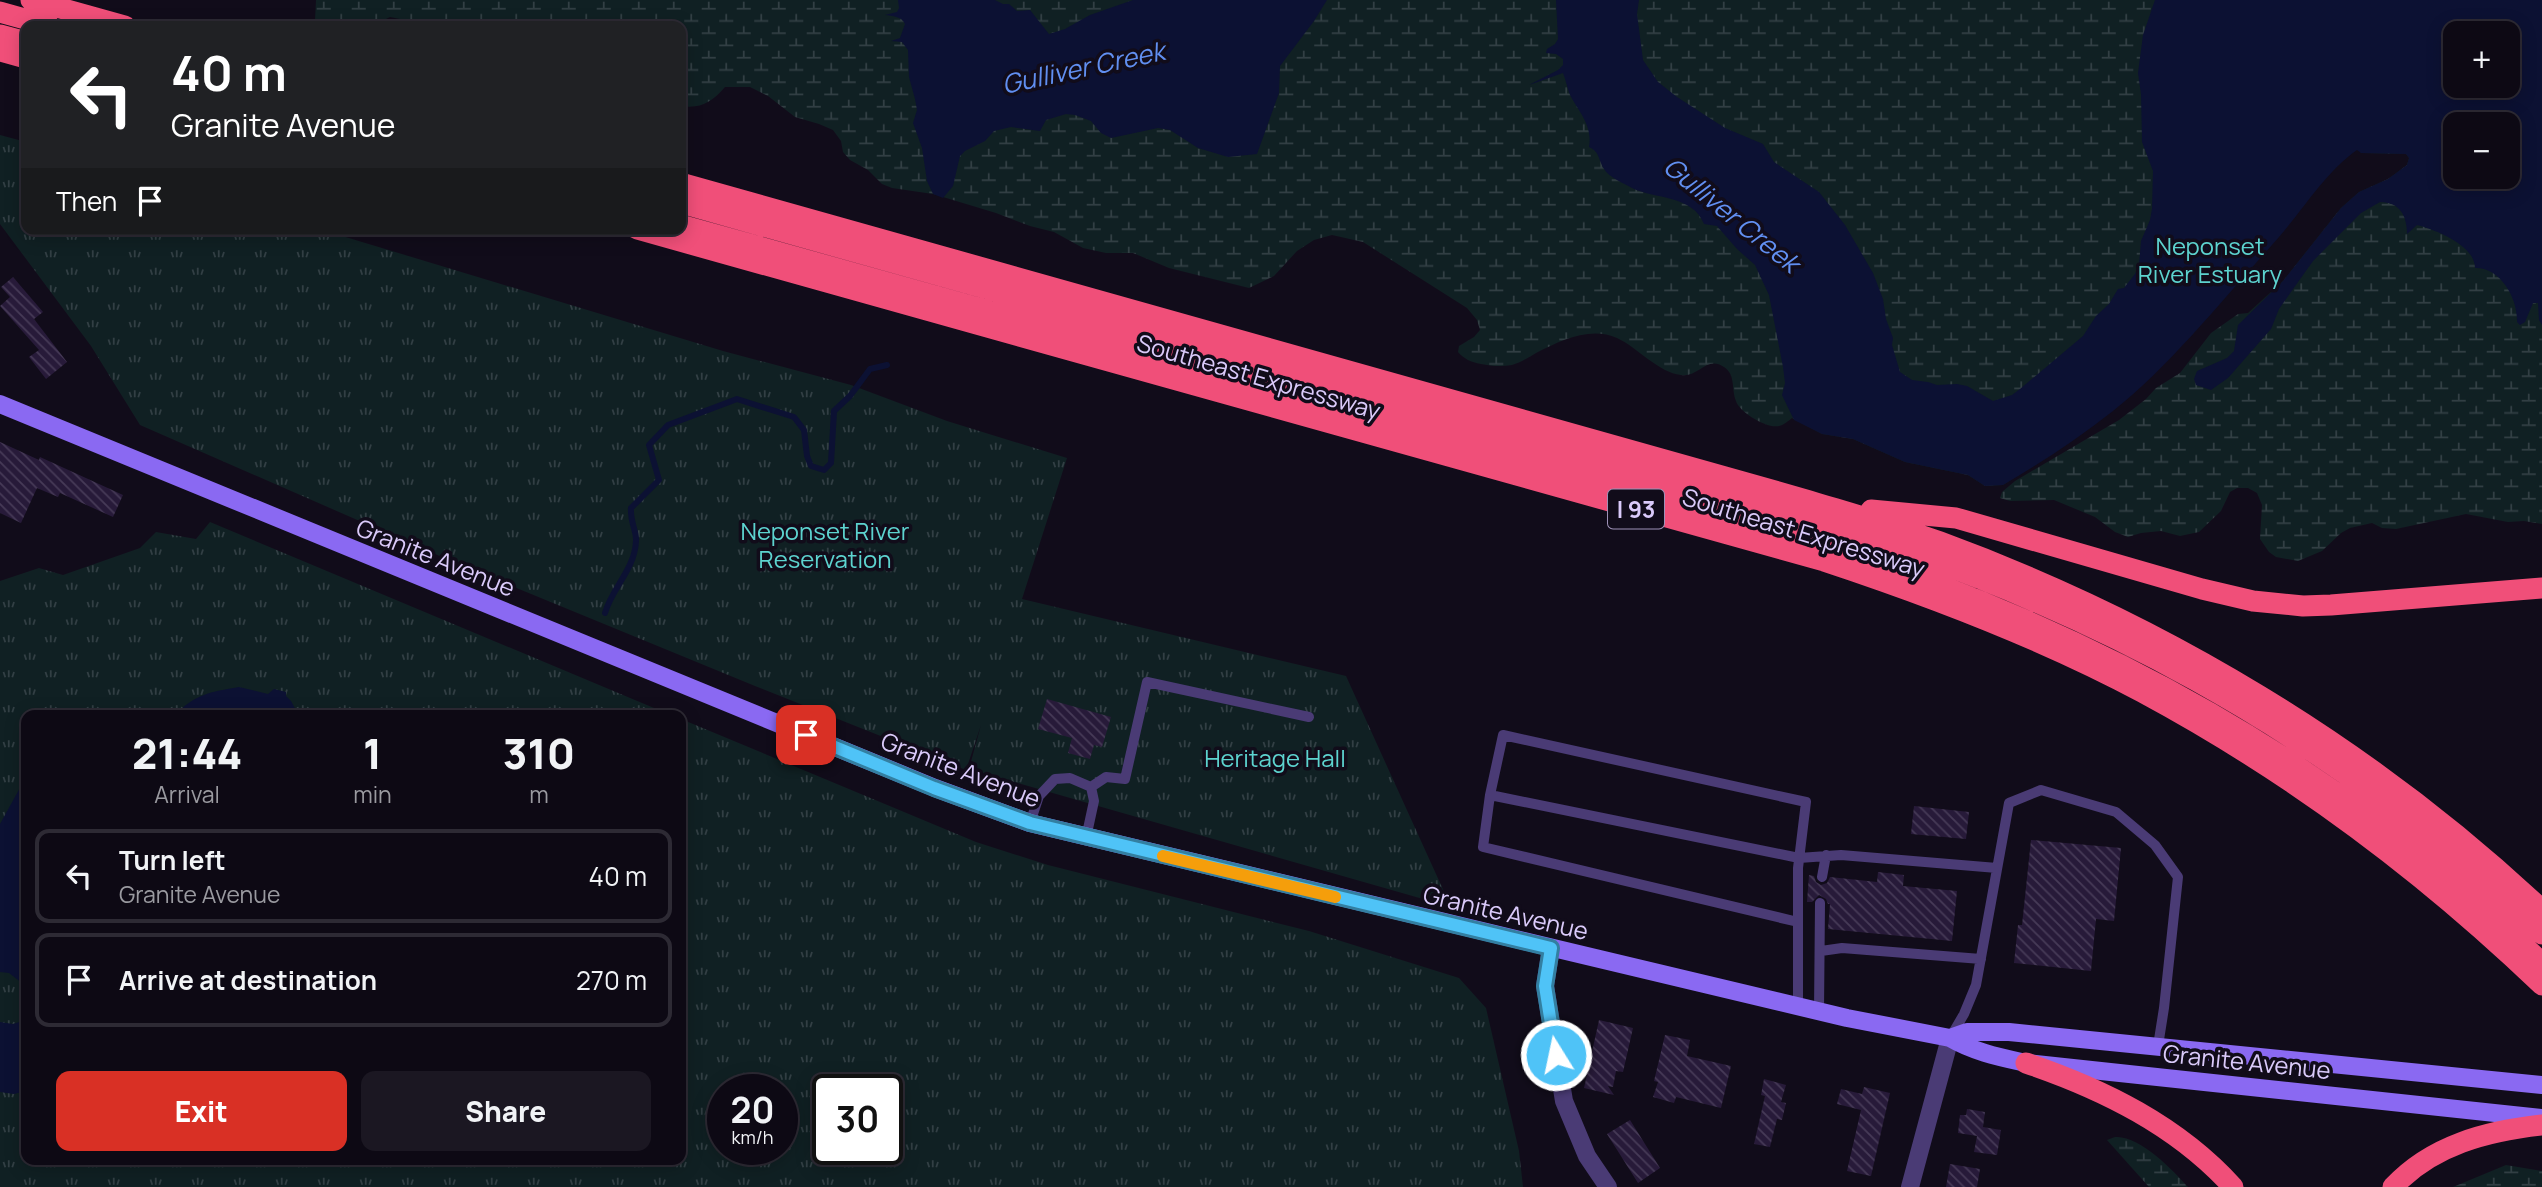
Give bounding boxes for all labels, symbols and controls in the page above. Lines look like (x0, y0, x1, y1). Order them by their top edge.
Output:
map controls (2443, 21, 2520, 189)
button: + (2443, 21, 2520, 98)
water label: Gulliver Creek (998, 31, 1172, 102)
text: 40 m (171, 39, 287, 106)
icon: left (56, 49, 147, 140)
text: Granite Avenue (171, 103, 396, 147)
button: − (2443, 112, 2520, 189)
water label: Gulliver Creek (1656, 148, 1811, 283)
icon: arrive (131, 182, 169, 220)
text: Then (56, 183, 117, 219)
park label: Neponset River Estuary (2138, 229, 2283, 290)
street label: Southeast Expressway (1133, 325, 1385, 427)
street label: Southeast Expressway (1679, 479, 1930, 585)
road number: I 93 (1608, 489, 1664, 528)
street label: Granite Avenue (352, 510, 520, 604)
park label: Neponset River Reservation (741, 514, 910, 575)
pin (776, 705, 836, 765)
icon: arrive (787, 716, 825, 754)
street label: Granite Avenue (876, 723, 1046, 815)
text: 21:44 (132, 724, 242, 782)
text: 1 (363, 724, 382, 782)
text: 310 (503, 724, 575, 782)
park label: Heritage Hall (1204, 741, 1346, 774)
text: Arrival (154, 778, 220, 810)
text: min (353, 778, 392, 810)
text: m (529, 778, 549, 810)
text: Turn left (119, 842, 226, 878)
icon: left (60, 857, 98, 895)
text: 40 m (589, 858, 647, 894)
street label: Granite Avenue (1420, 877, 1592, 947)
text: Granite Avenue (119, 878, 280, 910)
icon: arrive (60, 961, 98, 999)
text: Arrive at destination (119, 962, 377, 998)
text: 270 m (576, 962, 647, 998)
position arrow (1519, 1018, 1593, 1092)
street label: Granite Avenue (2162, 1036, 2332, 1086)
button: Exit (56, 1071, 347, 1151)
button: Share (361, 1071, 651, 1151)
speed limit sign: 30 (812, 1074, 903, 1165)
text: 20 (731, 1086, 774, 1134)
text: km/h (732, 1125, 773, 1149)

